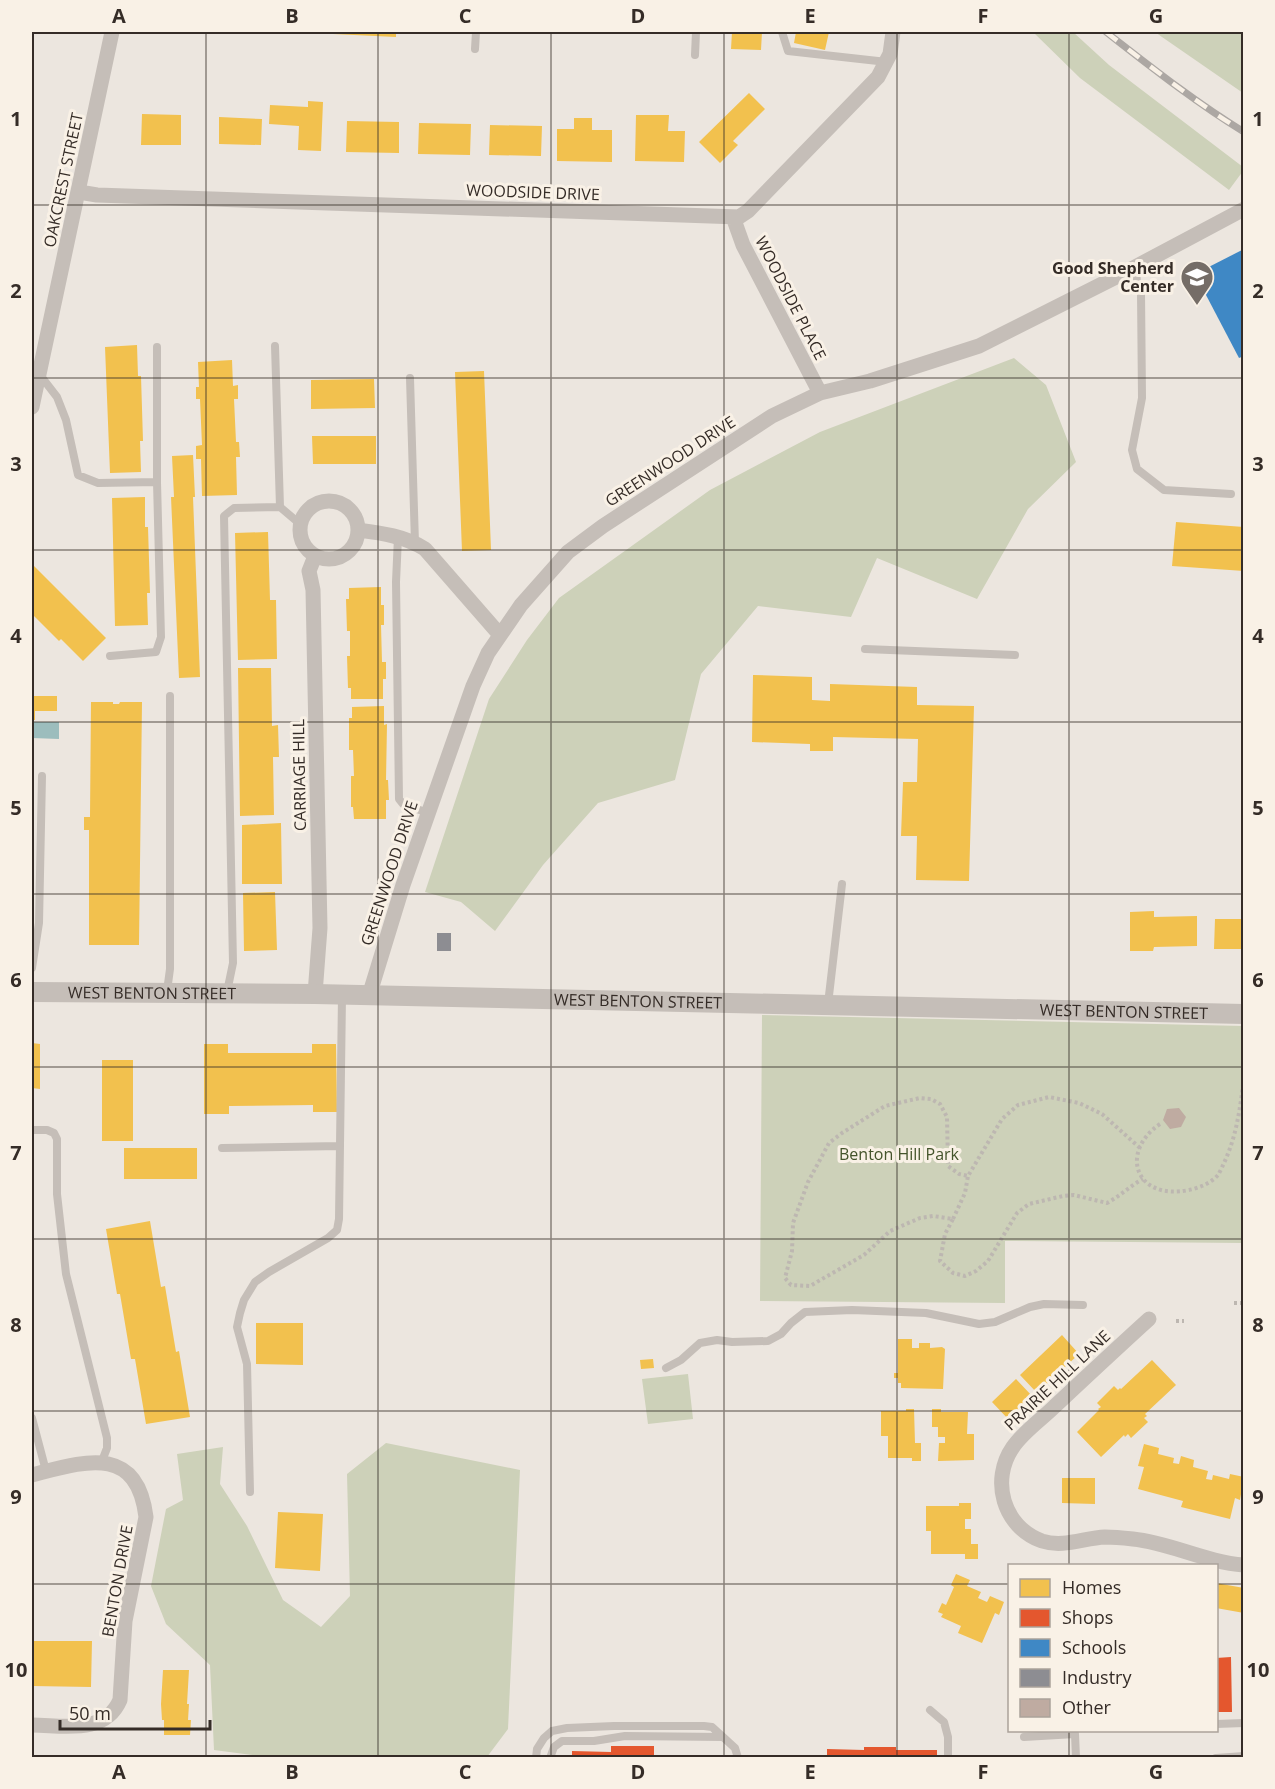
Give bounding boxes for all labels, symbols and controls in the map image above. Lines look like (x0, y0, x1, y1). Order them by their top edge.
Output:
text: A (112, 2, 126, 29)
text: B (285, 2, 299, 29)
text: C (459, 2, 472, 29)
text: D (631, 2, 645, 29)
text: E (804, 2, 816, 29)
text: F (978, 2, 988, 29)
text: G (1149, 2, 1163, 29)
text: 1 (10, 105, 22, 132)
text: 1 (1252, 105, 1264, 132)
street label: OAKCREST STREET (38, 111, 88, 249)
street label: WOODSIDE DRIVE (466, 179, 600, 205)
street label: WOODSIDE PLACE (750, 232, 832, 364)
place label: Good Shepherd Center (1052, 257, 1174, 297)
school or university icon: Good Shepherd Center (1179, 259, 1215, 306)
text: 2 (10, 277, 22, 304)
text: 2 (1252, 277, 1264, 304)
street label: GREENWOOD DRIVE (601, 411, 739, 511)
text: 3 (10, 450, 22, 477)
text: 3 (1252, 450, 1264, 477)
text: 4 (10, 622, 22, 649)
text: 4 (1252, 622, 1264, 649)
street label: CARRIAGE HILL (287, 719, 311, 831)
text: 5 (10, 794, 22, 821)
text: 5 (1252, 794, 1264, 821)
street label: GREENWOOD DRIVE (355, 798, 423, 948)
text: 6 (10, 966, 22, 993)
text: 6 (1252, 966, 1264, 993)
street label: WEST BENTON STREET (68, 981, 236, 1004)
street label: WEST BENTON STREET (554, 988, 722, 1014)
street label: WEST BENTON STREET (1039, 999, 1208, 1024)
text: 7 (10, 1139, 22, 1166)
text: 7 (1252, 1139, 1264, 1166)
park label: Benton Hill Park (839, 1143, 960, 1165)
text: 8 (10, 1311, 22, 1338)
text: 8 (1252, 1311, 1264, 1338)
street label: PRAIRIE HILL LANE (999, 1325, 1115, 1435)
text: 9 (10, 1483, 22, 1510)
text: 9 (1252, 1483, 1264, 1510)
street label: BENTON DRIVE (96, 1523, 138, 1639)
legend (1008, 1564, 1218, 1732)
text: Homes (1062, 1575, 1121, 1599)
text: Shops (1062, 1605, 1113, 1629)
text: Schools (1062, 1635, 1126, 1659)
text: 10 (5, 1656, 27, 1683)
text: 10 (1247, 1656, 1269, 1683)
text: Industry (1062, 1665, 1132, 1689)
scale bar (60, 1693, 210, 1731)
text: Other (1062, 1695, 1112, 1719)
text: 50 m (69, 1701, 111, 1725)
text: A (112, 1758, 126, 1785)
text: B (285, 1758, 299, 1785)
text: C (459, 1758, 472, 1785)
text: D (631, 1758, 645, 1785)
text: E (804, 1758, 816, 1785)
text: F (978, 1758, 988, 1785)
text: G (1149, 1758, 1163, 1785)

